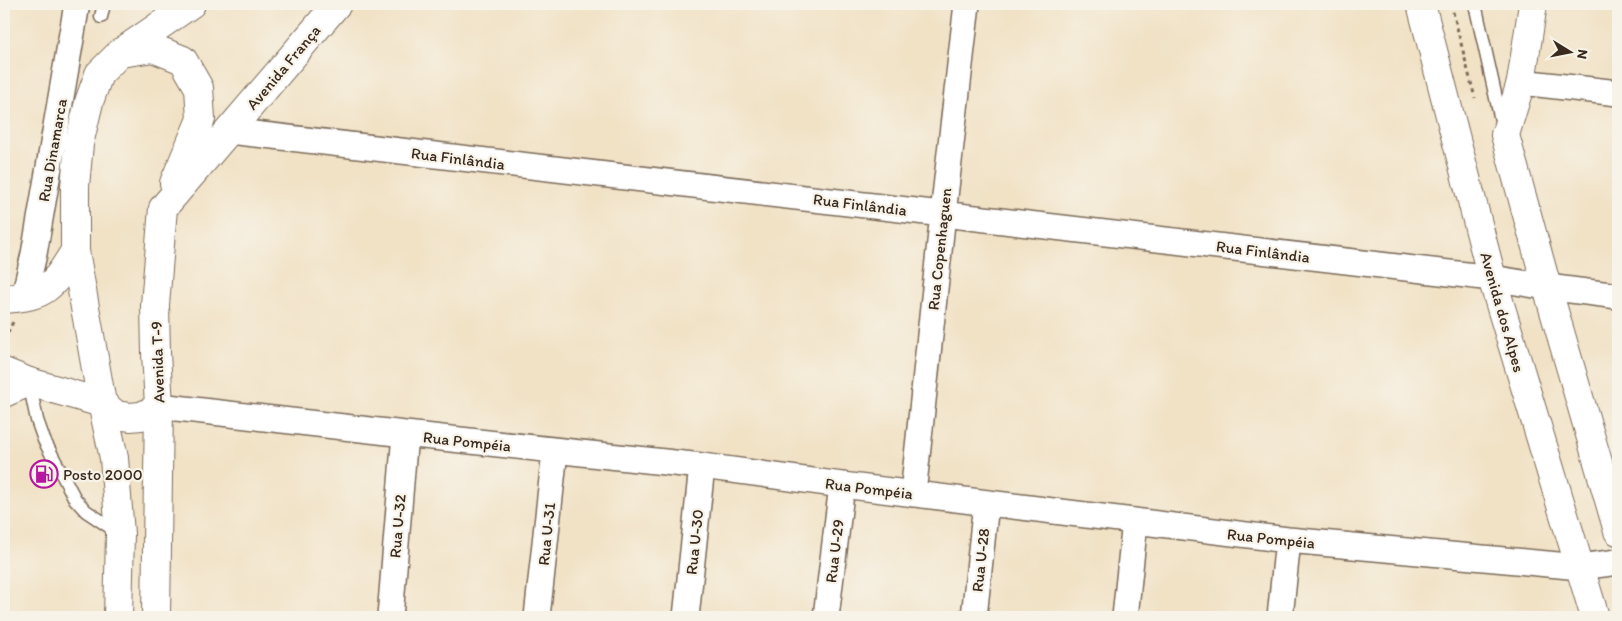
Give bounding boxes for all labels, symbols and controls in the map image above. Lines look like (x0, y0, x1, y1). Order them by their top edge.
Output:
street label: Avenida França (242, 21, 324, 114)
north arrow (1544, 28, 1594, 78)
text: N (1573, 48, 1592, 60)
street label: Rua Dinamarca (34, 96, 71, 203)
street label: Rua Finlândia (410, 143, 506, 174)
street label: Rua Copenhaguen (924, 187, 955, 311)
street label: Rua Finlândia (812, 189, 908, 220)
street label: Rua Finlândia (1215, 236, 1311, 267)
street label: Avenida dos Alpes (1476, 250, 1529, 374)
street label: Avenida T-9 (147, 321, 168, 403)
street label: Rua Pompéia (422, 427, 512, 456)
fuel station icon: Posto 2000 (29, 459, 59, 489)
place label: Posto 2000 (63, 465, 143, 484)
street label: Rua Pompéia (824, 474, 914, 503)
street label: Rua U-32 (385, 493, 410, 559)
street label: Rua U-31 (534, 501, 559, 566)
street label: Rua U-30 (682, 508, 707, 576)
street label: Rua U-29 (821, 518, 848, 584)
street label: Rua Pompéia (1226, 524, 1316, 553)
street label: Rua U-28 (968, 527, 993, 593)

